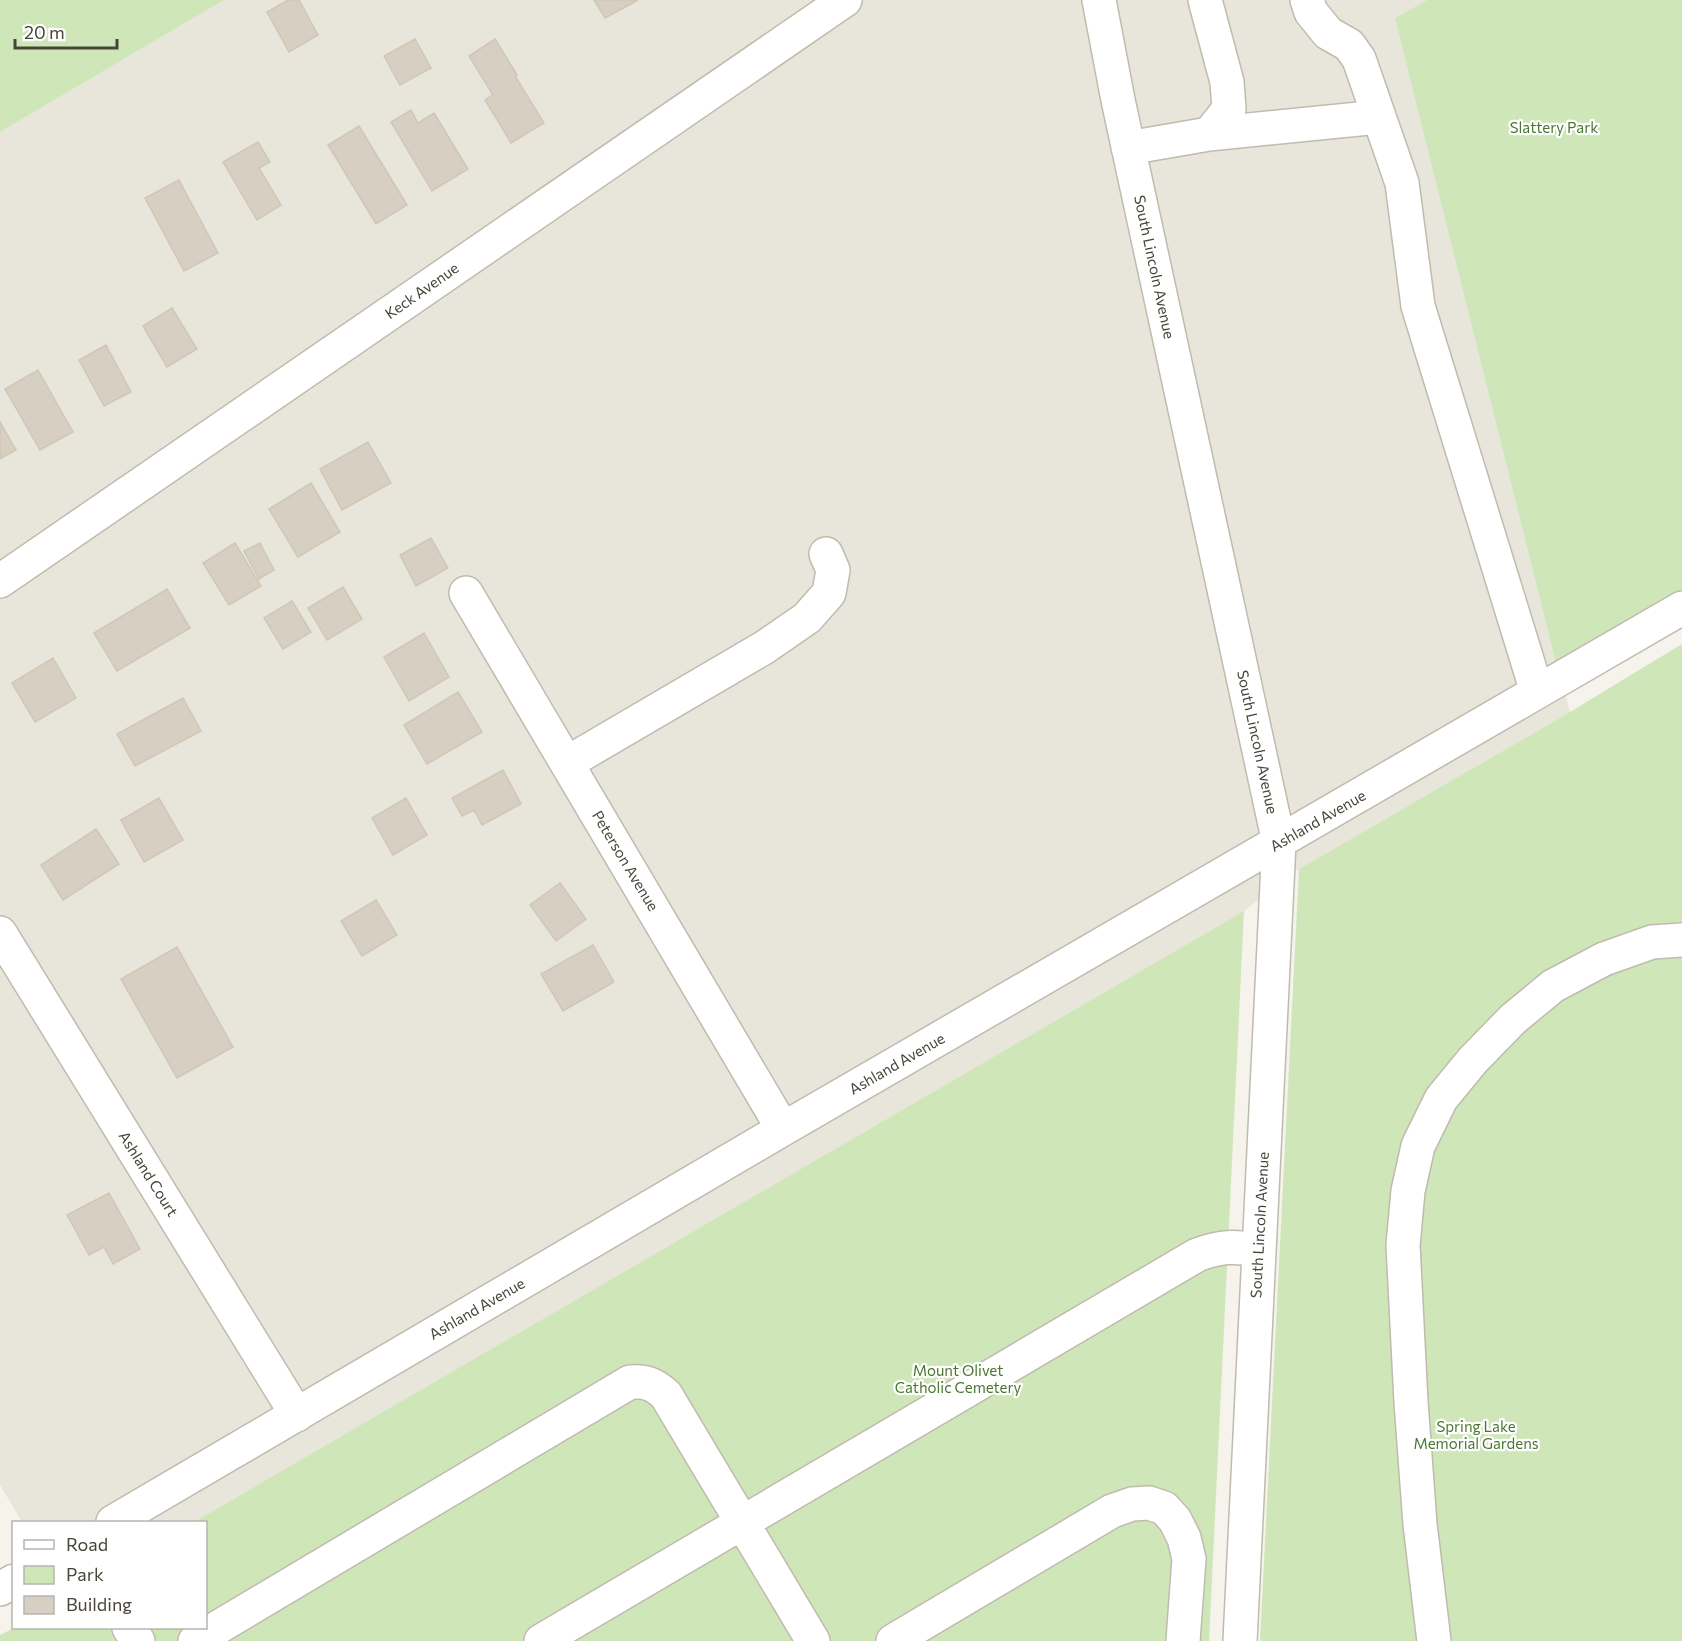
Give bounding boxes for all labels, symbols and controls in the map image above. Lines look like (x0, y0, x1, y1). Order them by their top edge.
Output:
scale bar (15, 12, 117, 50)
text: 20 m (24, 21, 65, 43)
park label: Slattery Park (1510, 118, 1598, 136)
street label: South Lincoln Avenue (1131, 193, 1179, 340)
street label: Keck Avenue (381, 258, 462, 322)
street label: South Lincoln Avenue (1234, 668, 1282, 815)
street label: Ashland Avenue (1266, 785, 1369, 855)
street label: Peterson Avenue (589, 807, 663, 914)
street label: Ashland Avenue (845, 1028, 948, 1098)
street label: Ashland Court (115, 1127, 182, 1220)
street label: South Lincoln Avenue (1246, 1151, 1272, 1299)
street label: Ashland Avenue (425, 1273, 528, 1343)
park label: Mount Olivet Catholic Cemetery (895, 1361, 1022, 1396)
park label: Spring Lake Memorial Gardens (1413, 1417, 1539, 1452)
legend (12, 1521, 207, 1629)
text: Road (66, 1533, 108, 1555)
text: Park (66, 1563, 104, 1585)
text: Building (66, 1593, 132, 1615)

